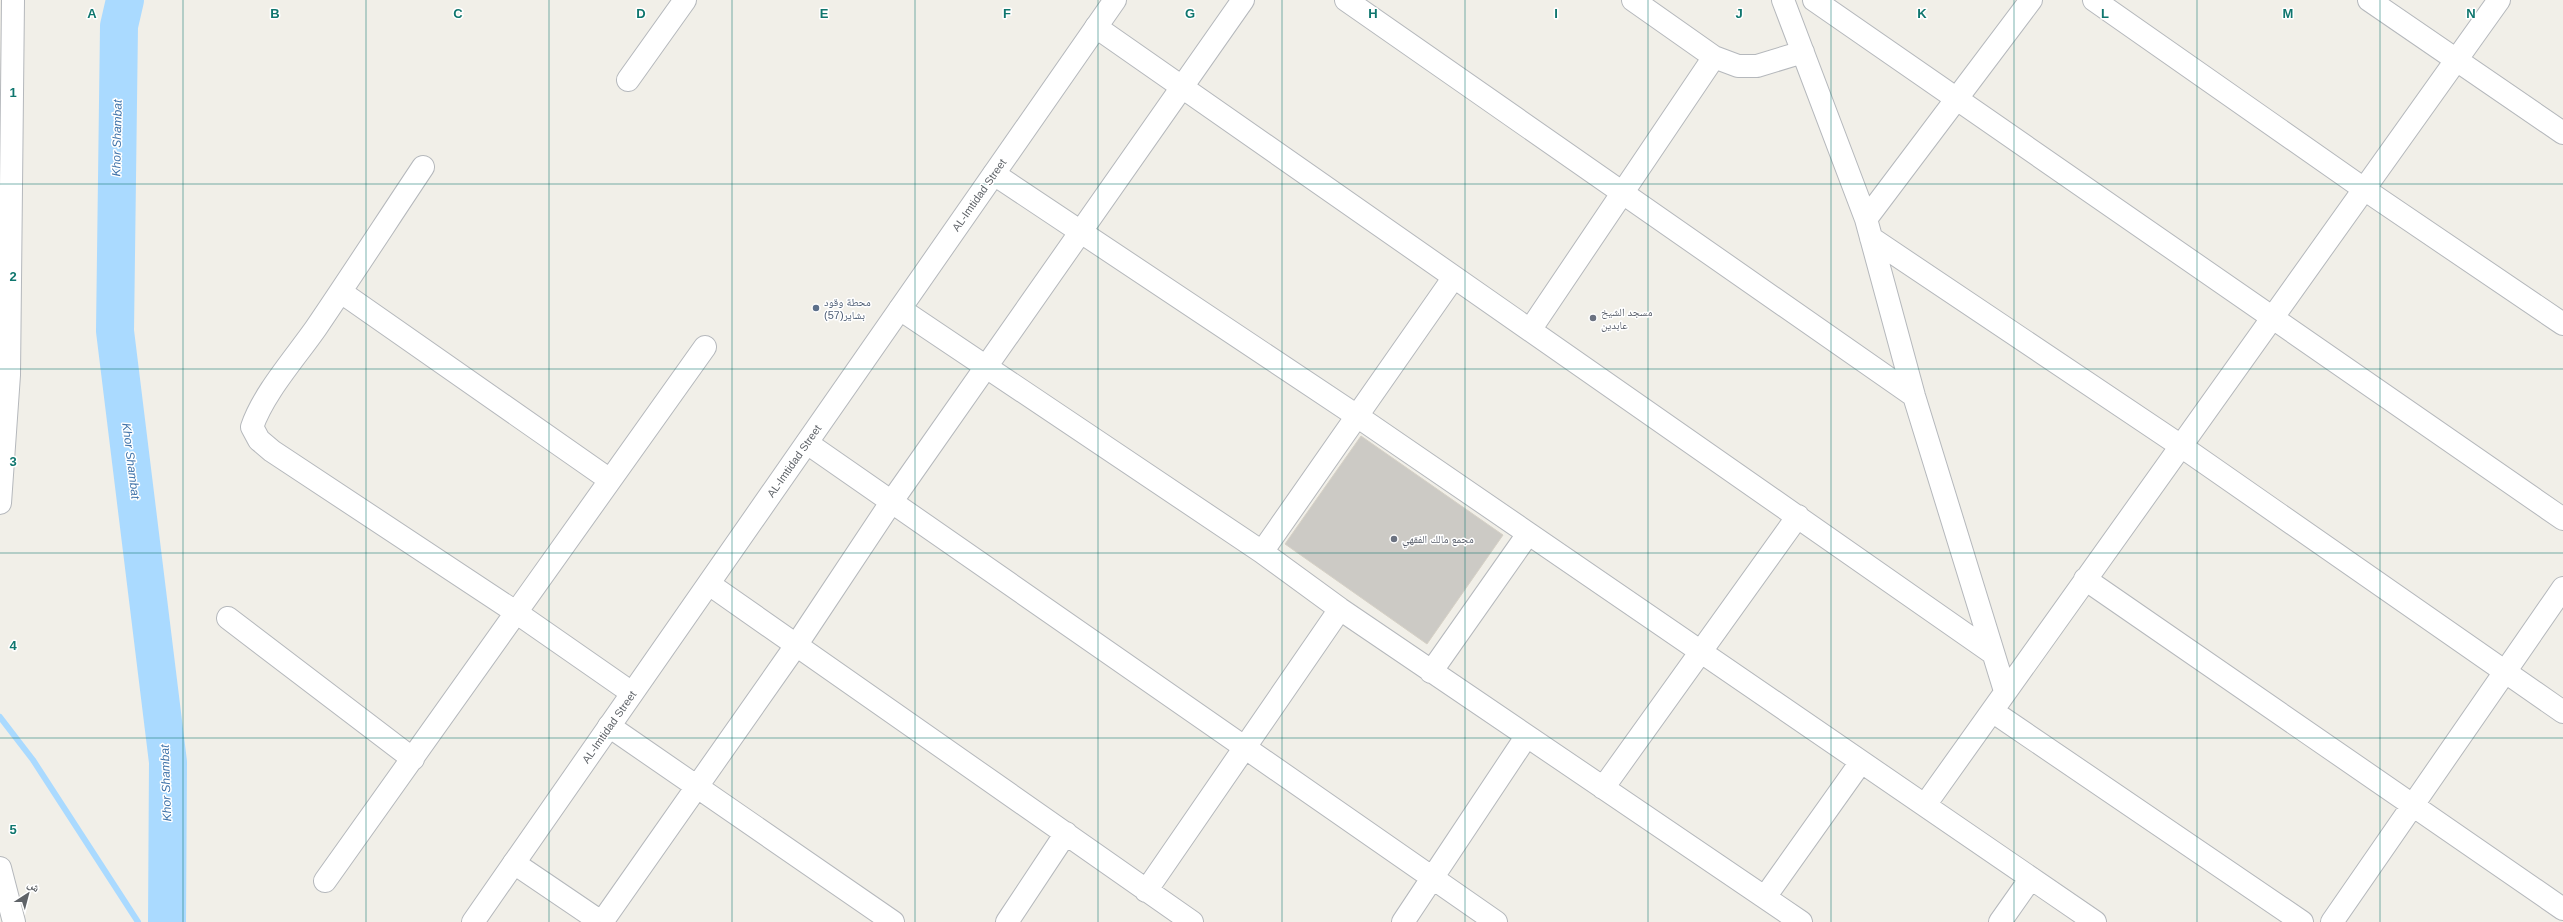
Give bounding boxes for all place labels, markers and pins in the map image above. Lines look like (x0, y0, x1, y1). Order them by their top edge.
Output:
place label: محطة وقود بشاير(57) (824, 296, 871, 321)
marker: محطة وقود بشاير(57) (811, 303, 821, 313)
place label: مسجد الشيخ عابدين (1601, 306, 1652, 332)
marker: مسجد الشيخ عابدين (1588, 313, 1598, 323)
place label: مجمع مالك الفقهي (1402, 533, 1474, 548)
marker: مجمع مالك الفقهي (1389, 534, 1399, 544)

